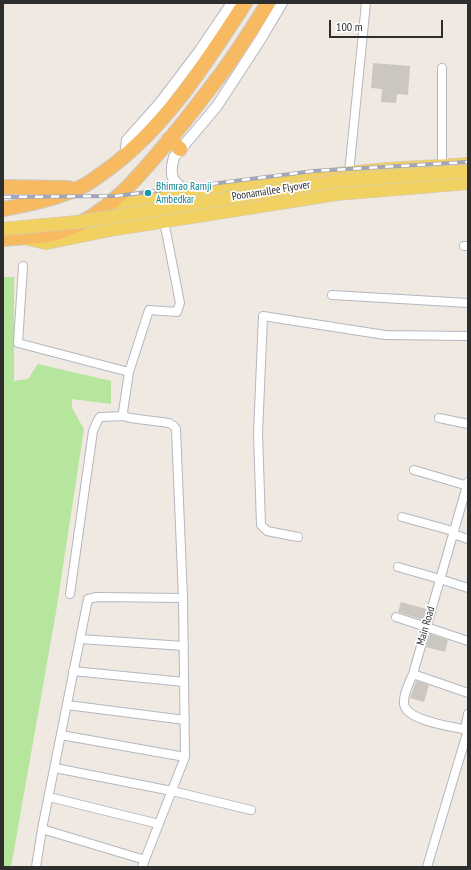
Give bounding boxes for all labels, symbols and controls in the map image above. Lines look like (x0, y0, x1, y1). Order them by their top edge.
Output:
scale bar (331, 12, 445, 38)
text: 100 m (336, 19, 363, 34)
street label: Poonamallee Flyover (231, 178, 311, 204)
place label: Bhimrao Ramji Ambedkar (156, 180, 212, 206)
marker: Bhimrao Ramji Ambedkar (143, 188, 153, 198)
street label: Main Road (414, 605, 438, 647)

